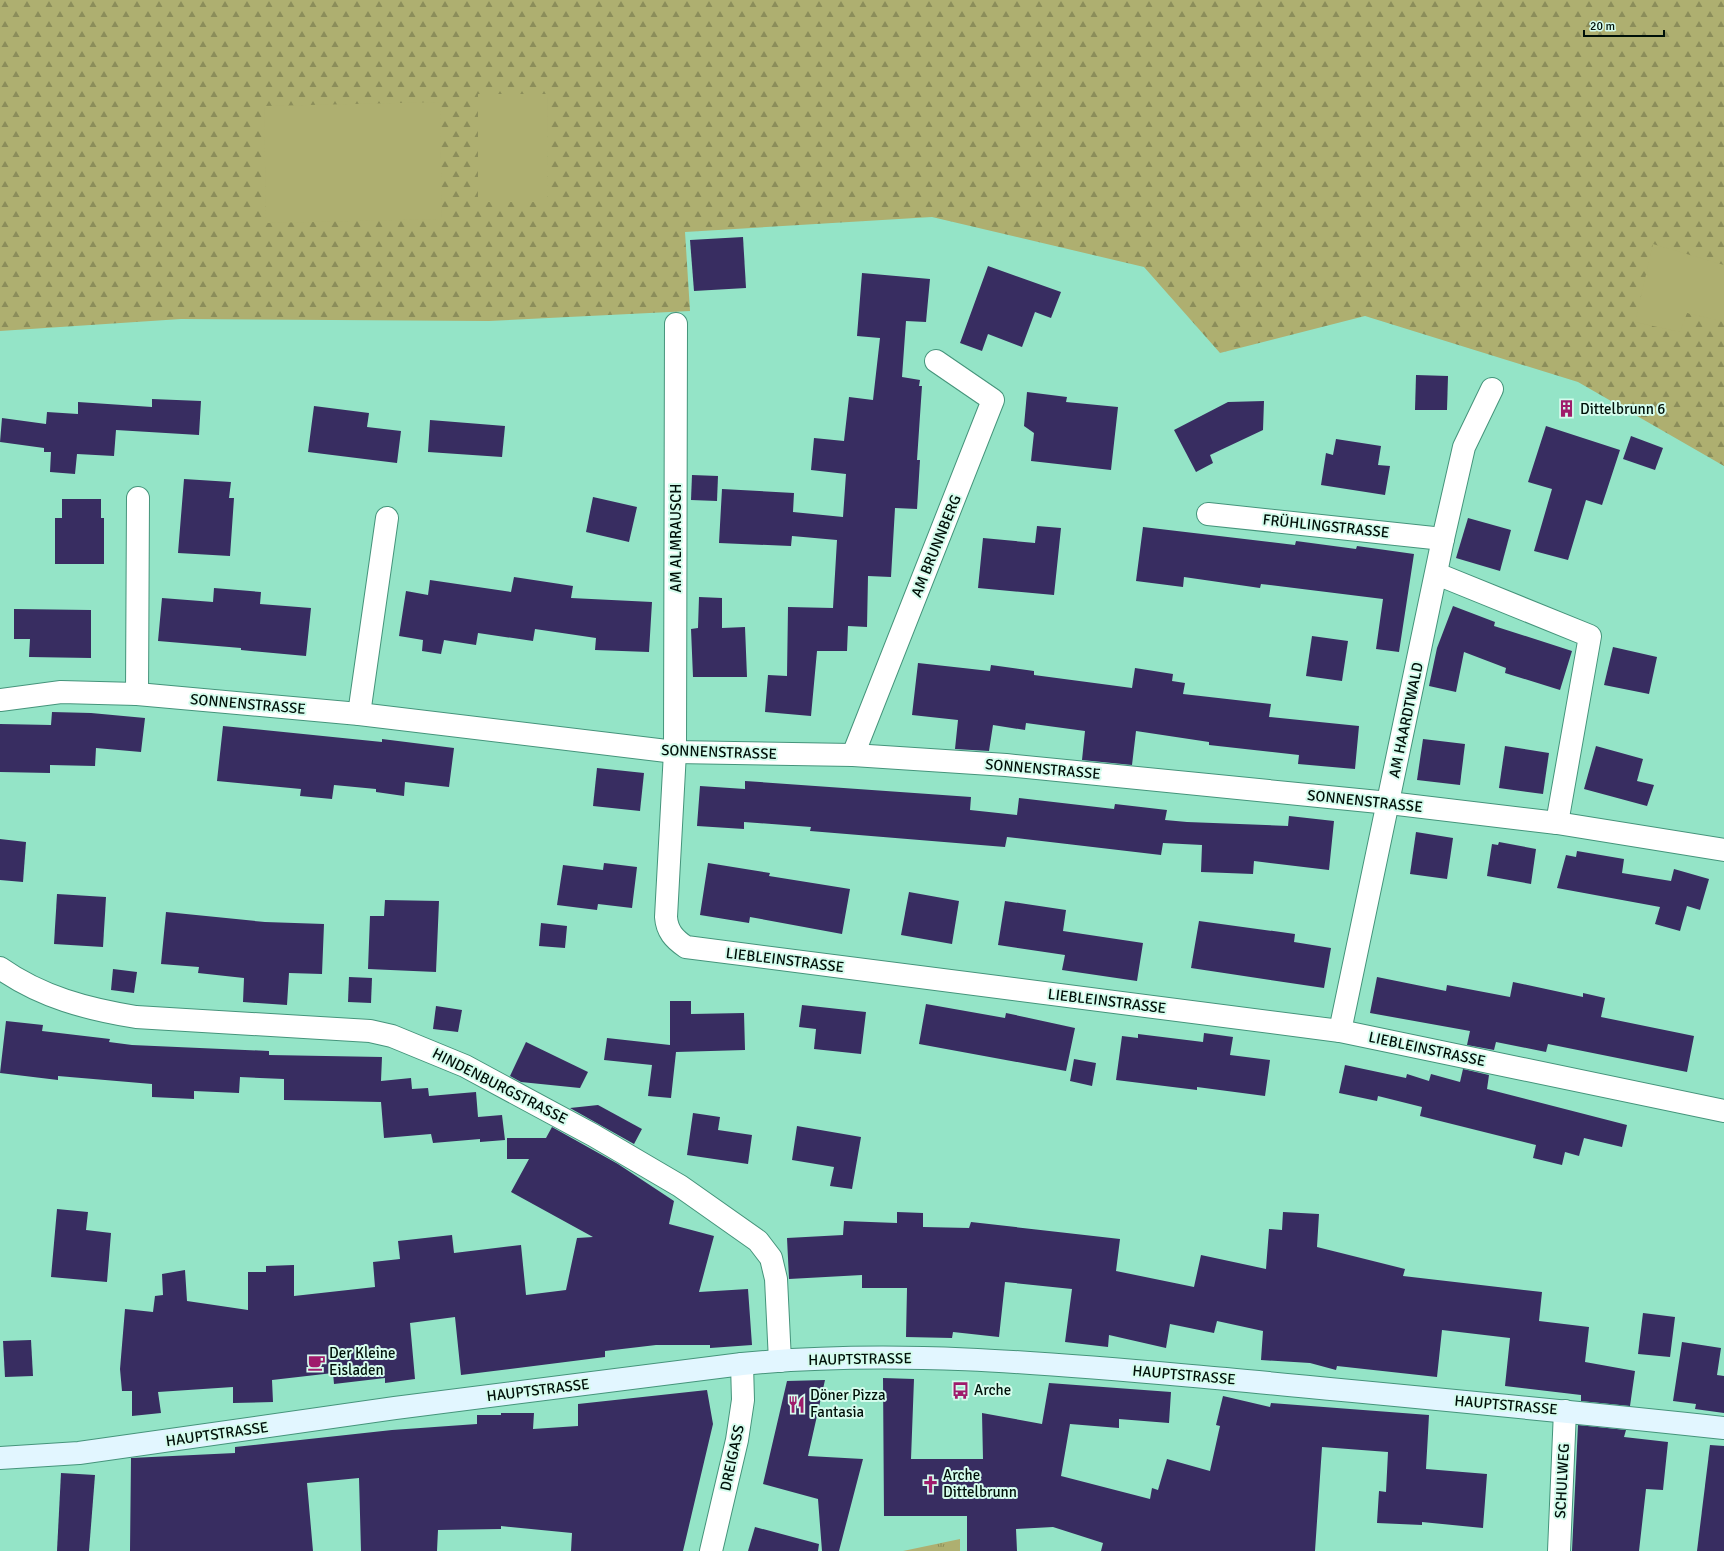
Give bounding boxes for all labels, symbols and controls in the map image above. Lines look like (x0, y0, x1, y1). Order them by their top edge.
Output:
scale bar (1584, 12, 1664, 38)
text: 20 m (1590, 19, 1615, 34)
building icon: Dittelbrunn 6 (1557, 399, 1577, 419)
place label: Dittelbrunn 6 (1580, 400, 1665, 418)
street label: AM ALMRAUSCH (667, 484, 685, 592)
street label: AM BRUNNBERG (907, 492, 965, 600)
street label: FRÜHLINGSTRASSE (1262, 510, 1390, 542)
street label: AM HAARDTWALD (1385, 661, 1427, 779)
street label: SONNENSTRASSE (189, 690, 307, 718)
street label: SONNENSTRASSE (661, 741, 777, 763)
street label: SONNENSTRASSE (984, 755, 1102, 783)
street label: SONNENSTRASSE (1306, 786, 1424, 816)
street label: LIEBLEINSTRASSE (725, 944, 845, 976)
street label: LIEBLEINSTRASSE (1047, 985, 1167, 1017)
street label: LIEBLEINSTRASSE (1367, 1028, 1487, 1070)
street label: HINDENBURGSTRASSE (429, 1044, 571, 1128)
place label: Der Kleine Eisladen (329, 1344, 396, 1379)
street label: HAUPTSTRASSE (808, 1349, 912, 1369)
cafe icon: Der Kleine Eisladen (306, 1352, 326, 1372)
street label: HAUPTSTRASSE (1132, 1362, 1236, 1388)
street label: HAUPTSTRASSE (485, 1375, 591, 1405)
bus stop icon: Arche (951, 1380, 971, 1400)
place label: Arche (974, 1381, 1011, 1399)
place label: Döner Pizza Fantasia (810, 1386, 886, 1421)
street label: HAUPTSTRASSE (1454, 1392, 1558, 1418)
restaurant icon: Döner Pizza Fantasia (787, 1394, 807, 1414)
street label: HAUPTSTRASSE (164, 1418, 270, 1450)
street label: DREIGASS (716, 1423, 748, 1493)
street label: SCHULWEG (1551, 1443, 1573, 1519)
place label: Arche Dittelbrunn (943, 1466, 1017, 1501)
church icon: Arche Dittelbrunn (920, 1474, 940, 1494)

